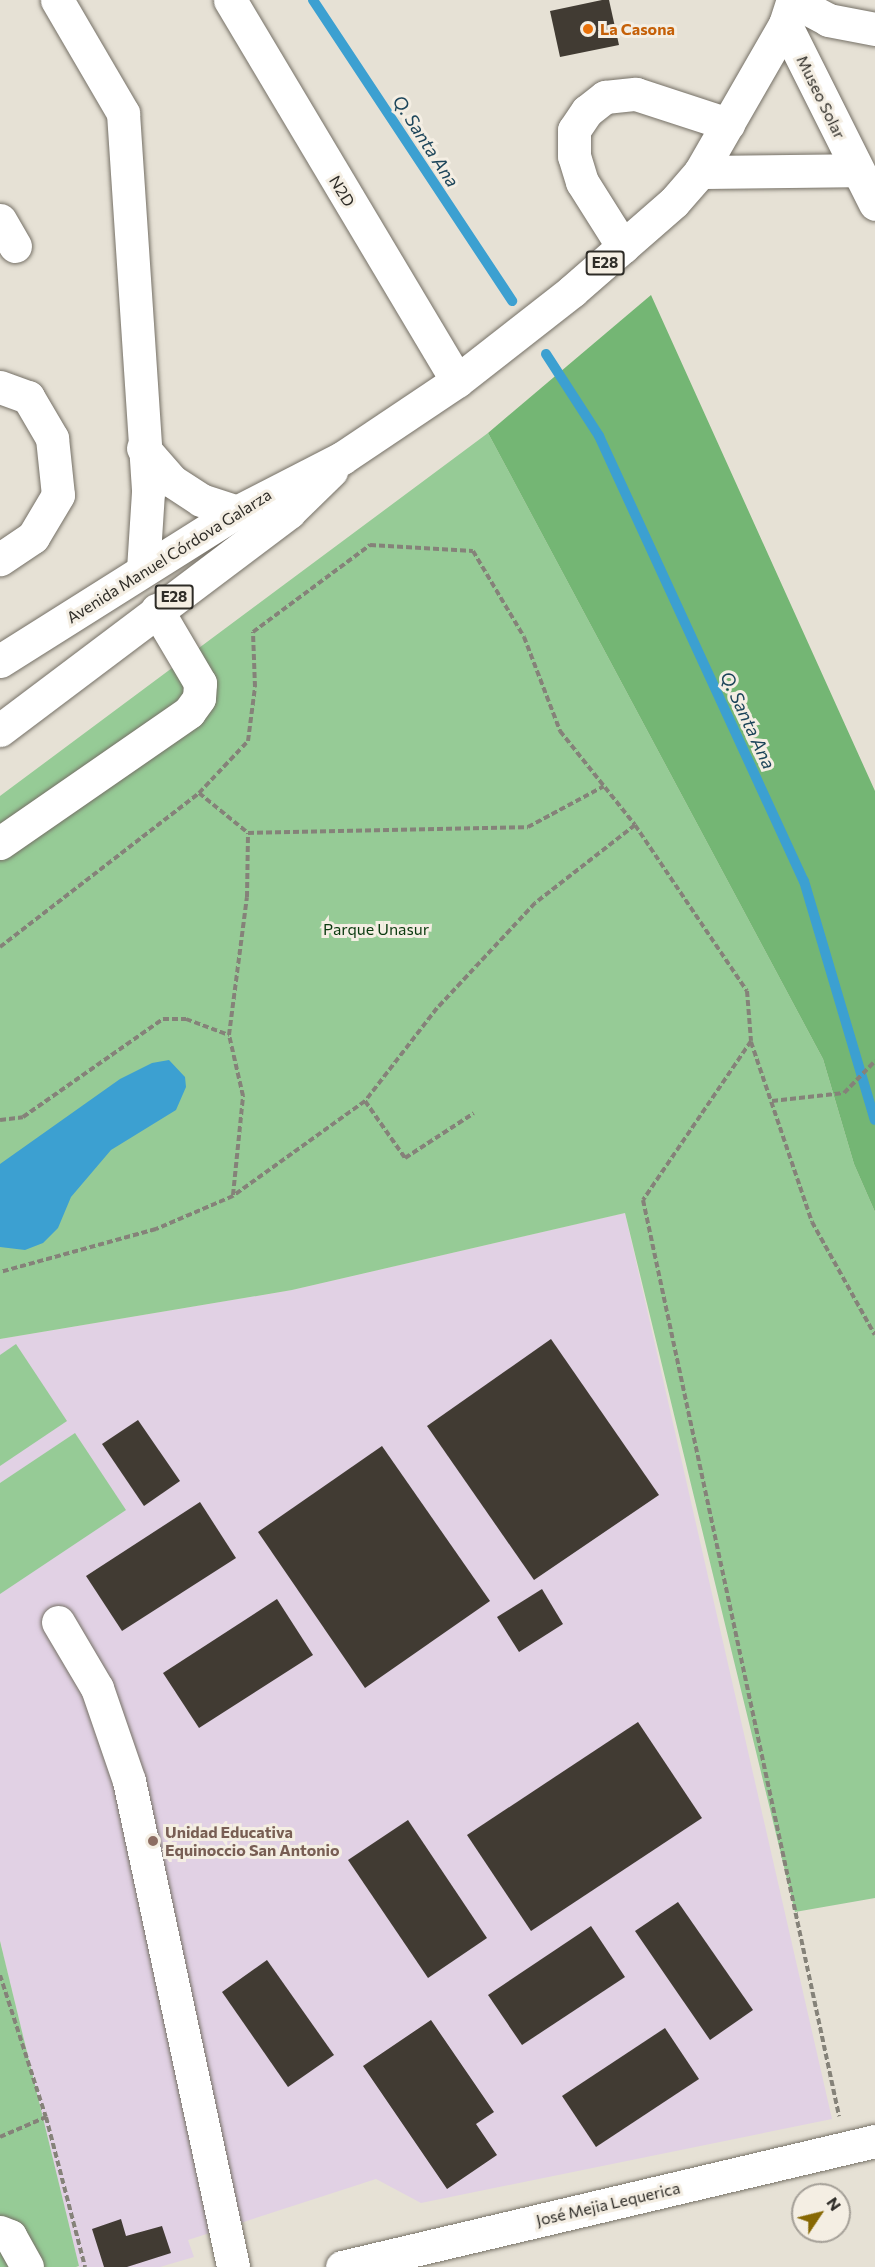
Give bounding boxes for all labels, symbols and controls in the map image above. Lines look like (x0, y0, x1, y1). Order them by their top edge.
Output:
place label: La Casona (600, 19, 675, 39)
marker: La Casona (581, 22, 595, 36)
street label: Museo Solar (793, 52, 849, 142)
water label: Q. Santa Ana (388, 91, 464, 191)
street label: N2D (325, 172, 359, 210)
road number: E28 (586, 251, 624, 275)
street label: Avenida Manuel Córdova Galarza (63, 485, 275, 627)
road number: E28 (154, 585, 194, 609)
water label: Q. Santa Ana (716, 668, 780, 772)
park label: Parque Unasur (323, 919, 429, 939)
place label: Unidad Educativa Equinoccio San Antonio (165, 1822, 340, 1860)
marker: Unidad Educativa Equinoccio San Antonio (146, 1834, 160, 1848)
street label: José Mejia Lequerica (534, 2178, 682, 2230)
north arrow (791, 2183, 851, 2243)
text: N (823, 2193, 846, 2214)

